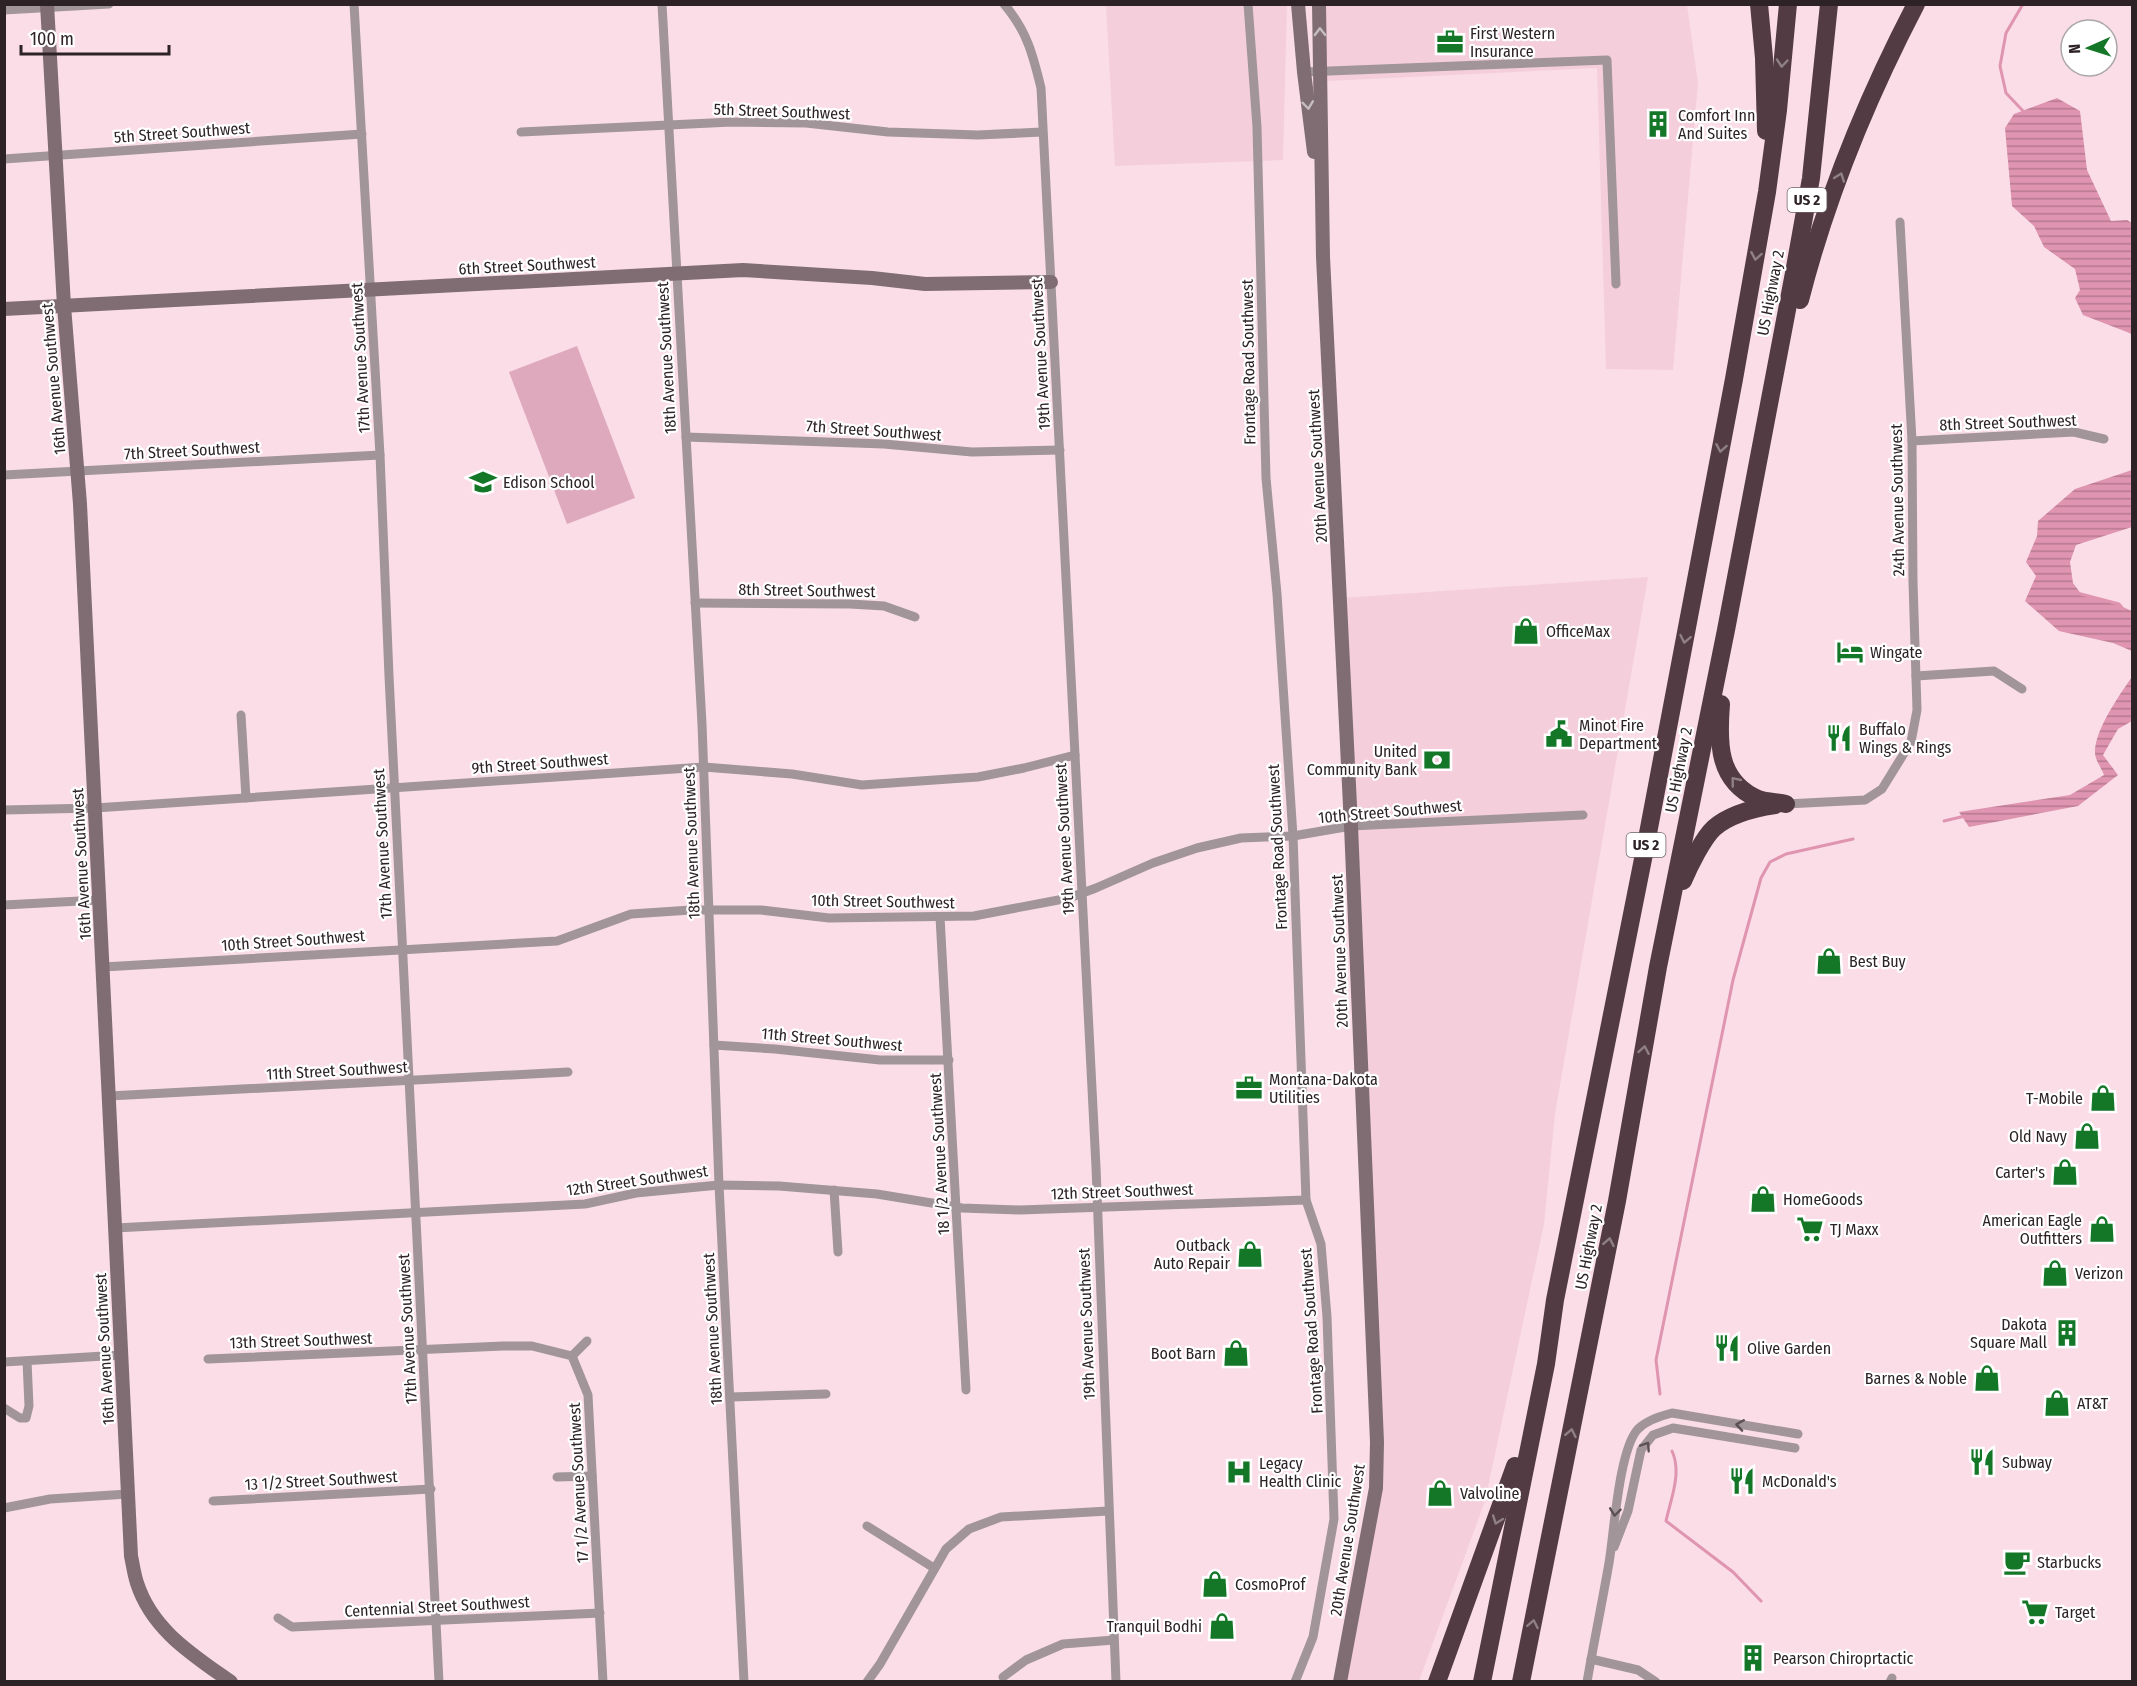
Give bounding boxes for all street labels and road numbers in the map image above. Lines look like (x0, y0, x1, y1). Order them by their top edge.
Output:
street label: 5th Street Southwest (713, 100, 851, 123)
street label: 5th Street Southwest (113, 118, 252, 147)
road number: US 2 (1788, 188, 1826, 212)
street label: US Highway 2 (1753, 249, 1788, 337)
street label: 6th Street Southwest (458, 252, 597, 279)
street label: 19th Avenue Southwest (1027, 277, 1054, 430)
street label: Frontage Road Southwest (1238, 278, 1259, 445)
street label: 17th Avenue Southwest (347, 281, 374, 434)
street label: 18th Avenue Southwest (653, 281, 680, 435)
street label: 16th Avenue Southwest (37, 302, 70, 456)
street label: 20th Avenue Southwest (1304, 388, 1331, 543)
street label: 8th Street Southwest (1939, 411, 2078, 434)
street label: 7th Street Southwest (806, 416, 943, 445)
street label: 24th Avenue Southwest (1887, 423, 1908, 576)
street label: 7th Street Southwest (124, 437, 261, 464)
street label: 8th Street Southwest (738, 580, 877, 601)
street label: US Highway 2 (1661, 726, 1696, 814)
street label: 9th Street Southwest (471, 749, 610, 778)
street label: 19th Avenue Southwest (1051, 762, 1078, 915)
street label: Frontage Road Southwest (1264, 763, 1291, 930)
street label: 18th Avenue Southwest (679, 766, 704, 919)
street label: 17th Avenue Southwest (369, 767, 396, 920)
street label: 16th Avenue Southwest (68, 787, 95, 941)
street label: 10th Street Southwest (1318, 796, 1463, 827)
road number: US 2 (1626, 833, 1666, 857)
street label: 20th Avenue Southwest (1327, 873, 1352, 1028)
street label: 10th Street Southwest (811, 891, 956, 912)
street label: 10th Street Southwest (221, 926, 366, 955)
street label: 11th Street Southwest (761, 1024, 904, 1055)
street label: 11th Street Southwest (266, 1057, 409, 1084)
street label: 18 1/2 Avenue Southwest (926, 1072, 953, 1236)
street label: 12th Street Southwest (565, 1161, 710, 1200)
street label: 12th Street Southwest (1050, 1179, 1194, 1203)
street label: US Highway 2 (1571, 1203, 1606, 1291)
street label: 19th Avenue Southwest (1074, 1247, 1099, 1400)
street label: Frontage Road Southwest (1296, 1247, 1327, 1414)
street label: 17th Avenue Southwest (394, 1252, 421, 1405)
street label: 18th Avenue Southwest (699, 1252, 726, 1406)
street label: 16th Avenue Southwest (91, 1272, 118, 1426)
street label: 13th Street Southwest (229, 1328, 373, 1352)
street label: 17 1/2 Avenue Southwest (565, 1401, 592, 1564)
street label: 20th Avenue Southwest (1326, 1462, 1369, 1617)
street label: 13 1/2 Street Southwest (244, 1467, 399, 1494)
street label: Centennial Street Southwest (344, 1592, 531, 1621)

